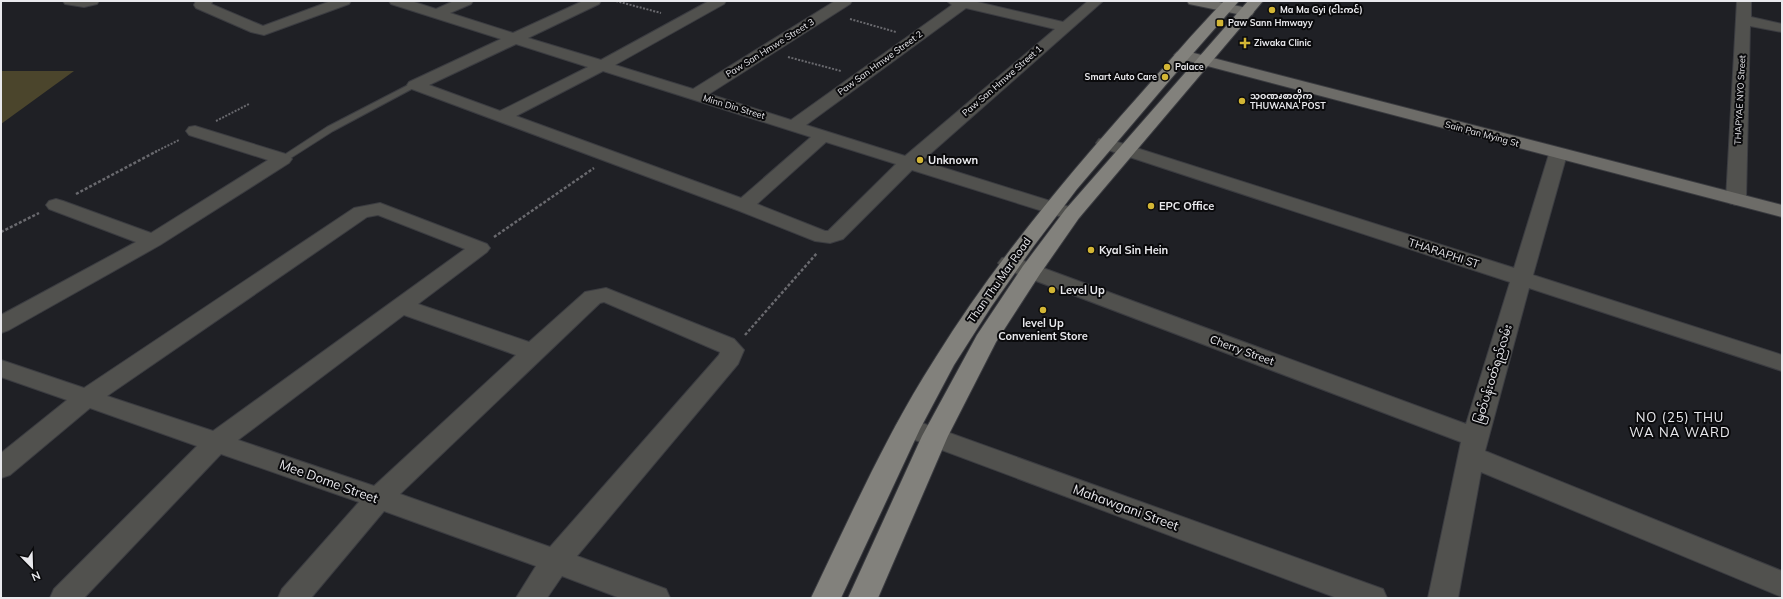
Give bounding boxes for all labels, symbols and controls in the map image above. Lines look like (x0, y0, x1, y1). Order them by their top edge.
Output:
place label: Ma Ma Gyi (ငါးကင်) (1280, 4, 1363, 16)
marker: Ma Ma Gyi (ငါးကင်) (1267, 5, 1277, 15)
street label: Paw San Hmwe Street 3 (723, 16, 816, 79)
place label: Paw Sann Hmwayy (1228, 17, 1313, 29)
marker: Paw Sann Hmwayy (1215, 18, 1225, 28)
street label: Paw San Hmwe Street 2 (835, 28, 924, 97)
marker: Ziwaka Clinic (1239, 37, 1251, 49)
place label: Ziwaka Clinic (1254, 37, 1312, 48)
street label: Paw San Hmwe Street 1 (960, 43, 1044, 118)
street label: THAPYAE NYO Street (1732, 55, 1747, 145)
place label: Palace (1175, 61, 1204, 72)
marker: Palace (1162, 62, 1172, 72)
place label: Smart Auto Care (1085, 71, 1157, 82)
marker: Smart Auto Care (1160, 72, 1170, 82)
place label: သုဝဏၧစာတိုက္ THUWANA POST (1250, 89, 1326, 111)
street label: Minn Din Street (702, 92, 766, 121)
marker: သုဝဏၧစာတိုက္ THUWANA POST (1237, 96, 1247, 106)
street label: Sain Pan Mying St (1444, 118, 1520, 150)
place label: Unknown (928, 153, 978, 167)
marker: Unknown (915, 155, 925, 165)
place label: EPC Office (1159, 199, 1214, 213)
marker: EPC Office (1146, 201, 1156, 211)
street label: Than Thu Mar Road (964, 235, 1034, 325)
street label: THARAPHI ST (1407, 235, 1481, 271)
place label: Kyal Sin Hein (1099, 243, 1168, 257)
marker: Kyal Sin Hein (1086, 245, 1096, 255)
place label: Level Up (1060, 283, 1105, 297)
marker: Level Up (1047, 285, 1057, 295)
marker: level Up Convenient Store (1038, 305, 1048, 315)
place label: level Up Convenient Store (998, 316, 1088, 343)
street label: မြတ်ပန်းဝတ်ရည်လမ်း (1471, 323, 1517, 426)
street label: Cherry Street (1208, 332, 1276, 368)
district label: NO (25) THU WA NA WARD (1629, 409, 1731, 440)
street label: Mee Dome Street (278, 456, 381, 506)
street label: Mahawgani Street (1071, 480, 1181, 534)
north arrow (12, 547, 52, 587)
text: N (29, 568, 42, 584)

